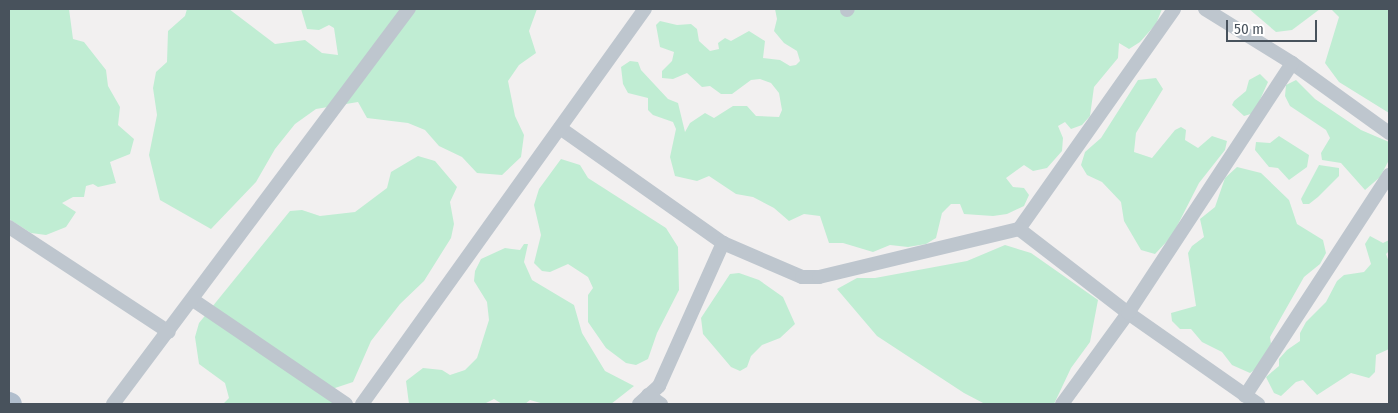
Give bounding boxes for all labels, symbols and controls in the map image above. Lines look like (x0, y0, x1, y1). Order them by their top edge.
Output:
scale bar (1228, 10, 1319, 42)
text: 50 m (1234, 20, 1264, 38)

